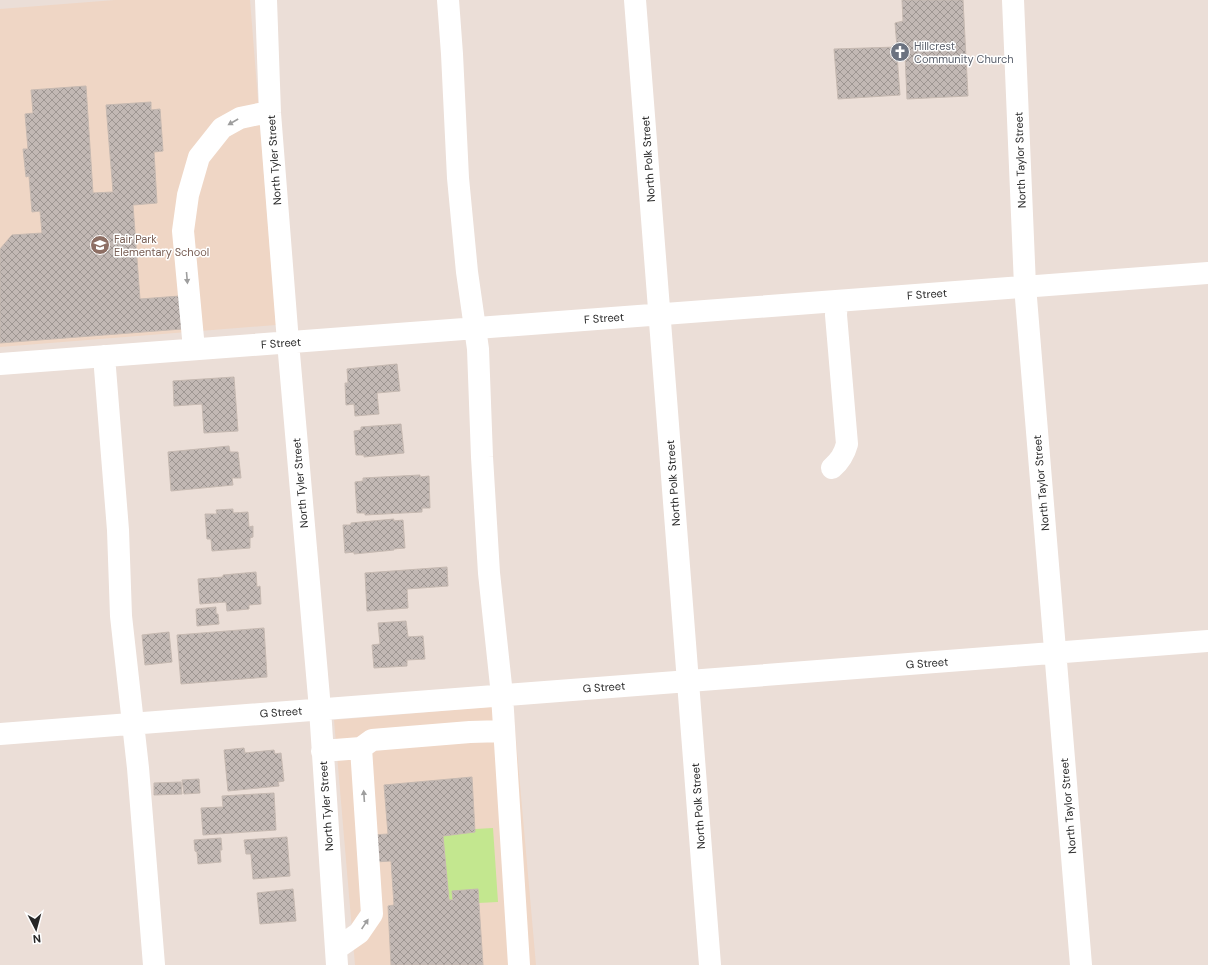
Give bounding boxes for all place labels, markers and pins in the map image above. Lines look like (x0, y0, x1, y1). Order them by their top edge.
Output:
place label: Hillcrest Community Church (914, 39, 1014, 66)
church icon: Hillcrest Community Church (889, 41, 911, 63)
place label: Fair Park Elementary School (114, 232, 209, 259)
school or university icon: Fair Park Elementary School (89, 234, 111, 256)

